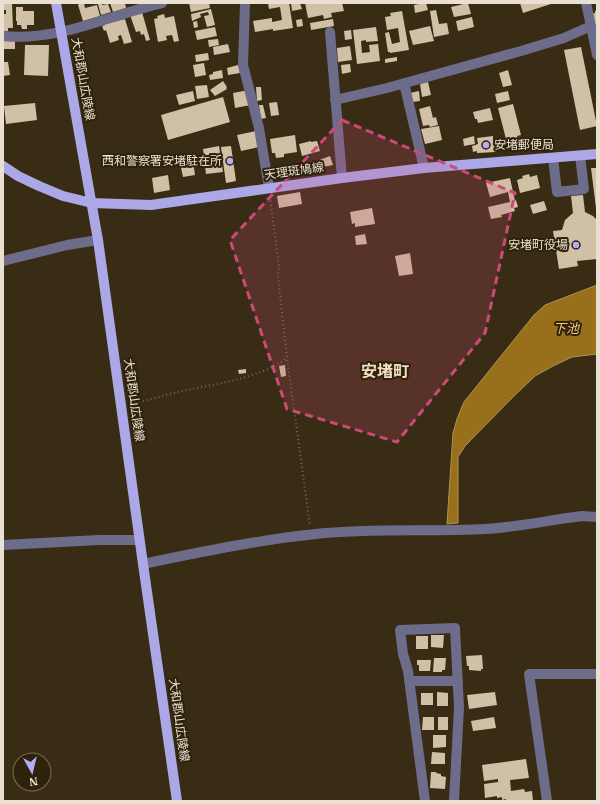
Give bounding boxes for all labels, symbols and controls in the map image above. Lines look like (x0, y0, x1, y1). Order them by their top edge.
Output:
street label: 大和郡山広陵線 (69, 36, 98, 122)
place label: 安堵郵便局 (494, 137, 554, 152)
marker: 安堵郵便局 (481, 140, 491, 150)
place label: 西和警察署安堵駐在所 (102, 153, 222, 168)
marker: 西和警察署安堵駐在所 (225, 156, 235, 166)
street label: 天理斑鳩線 (263, 159, 325, 182)
place label: 安堵町役場 (508, 237, 568, 252)
marker: 安堵町役場 (571, 240, 581, 250)
water label: 下池 (553, 320, 581, 337)
street label: 大和郡山広陵線 (121, 357, 148, 443)
district label: 安堵町 (361, 361, 409, 381)
street label: 大和郡山広陵線 (166, 677, 193, 763)
north arrow (12, 752, 52, 792)
text: N (28, 774, 39, 789)

